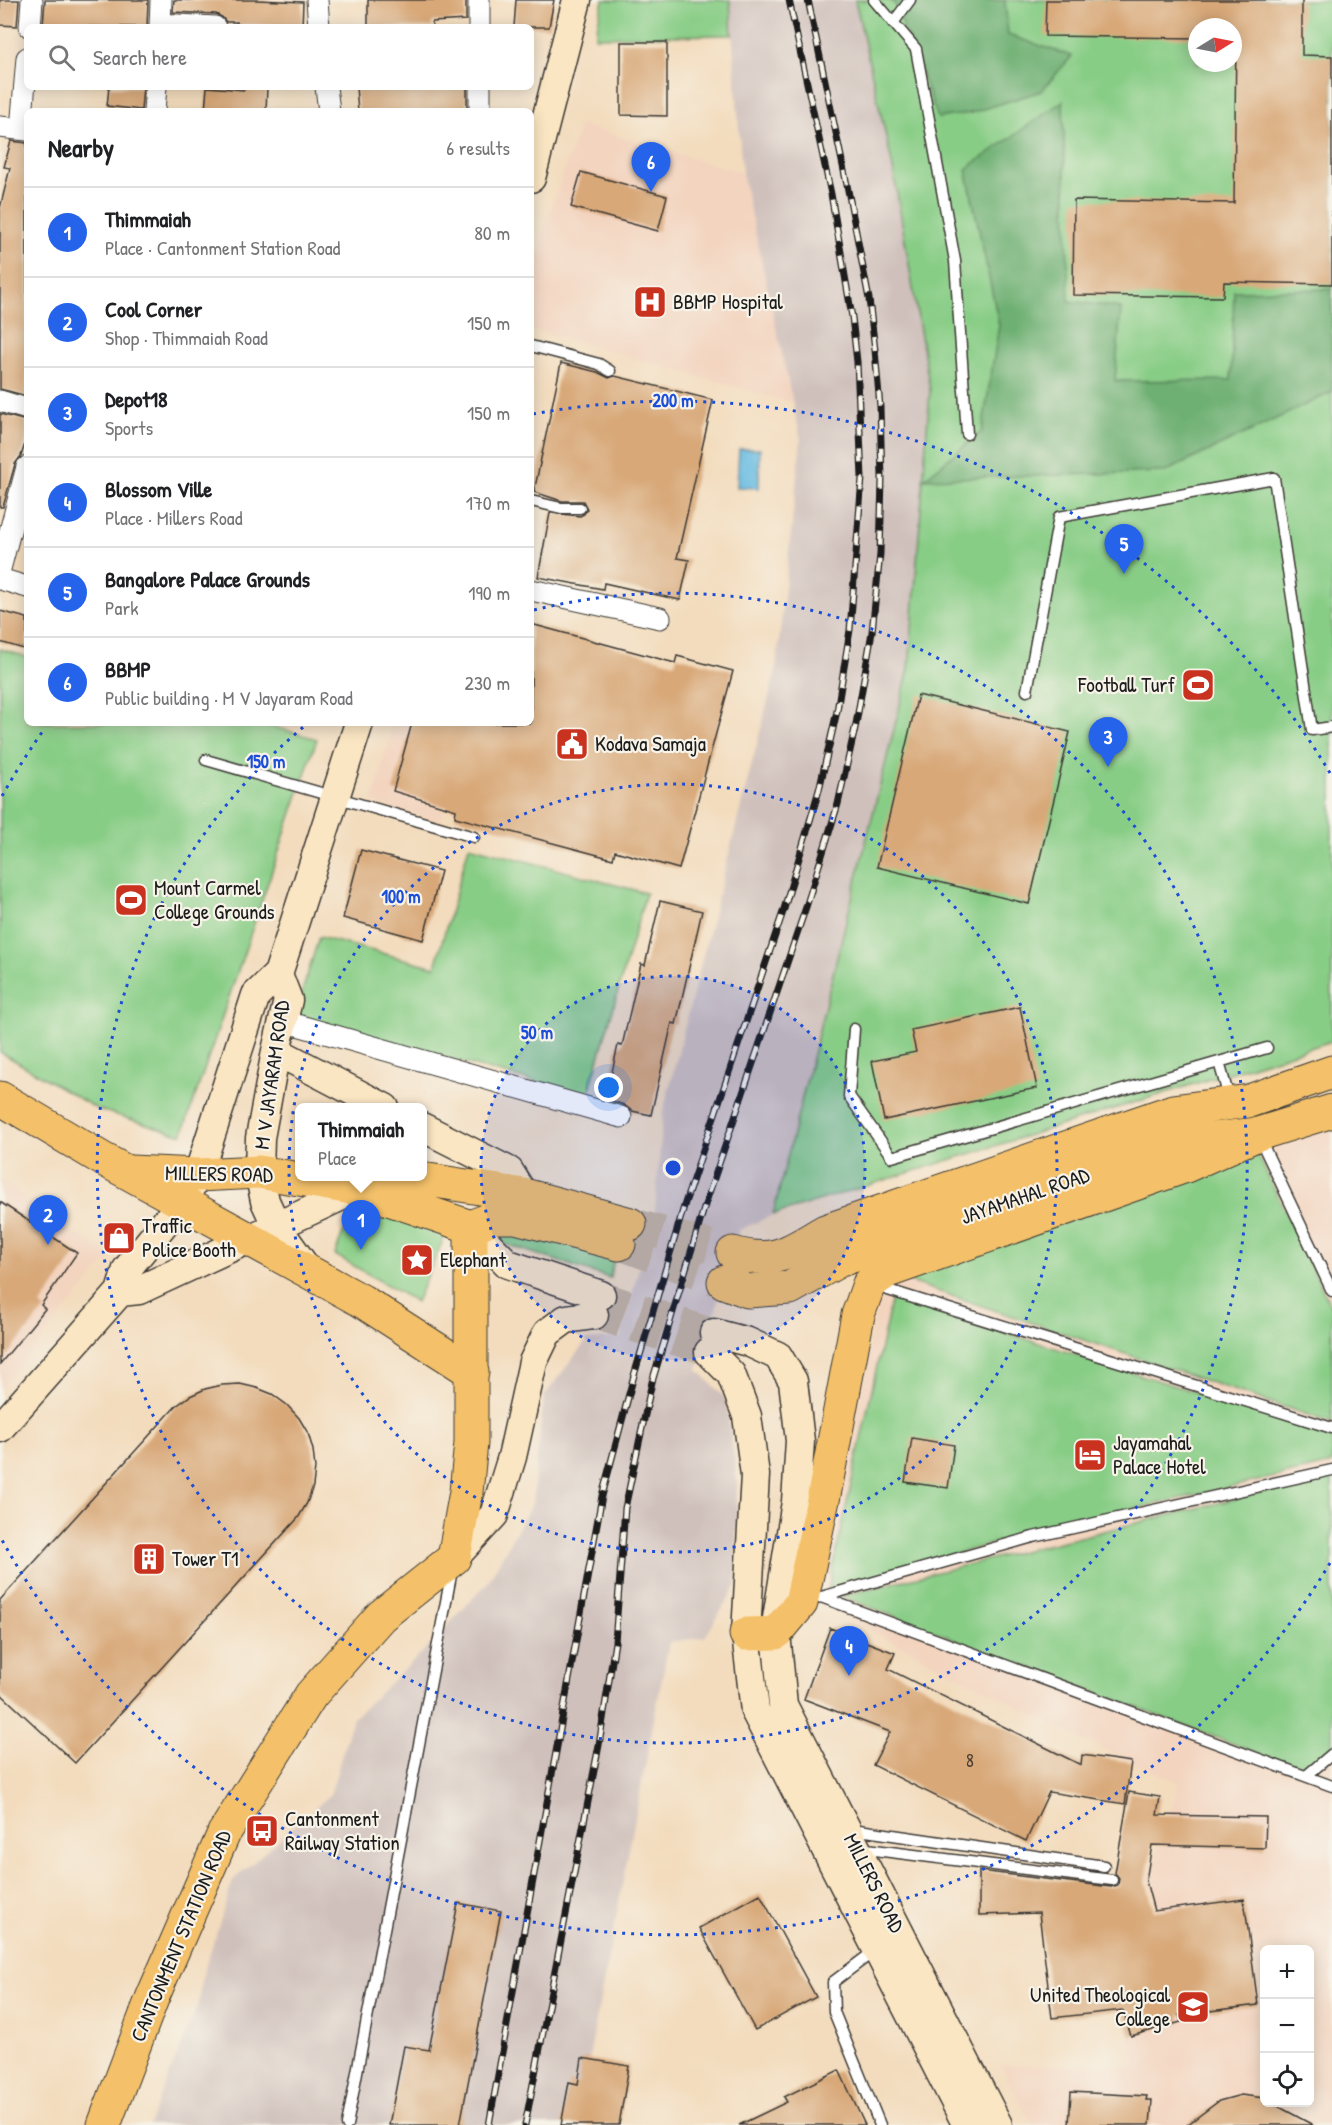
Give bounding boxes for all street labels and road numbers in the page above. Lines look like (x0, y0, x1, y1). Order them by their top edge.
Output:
street label: M V JAYARAM ROAD (247, 999, 296, 1151)
street label: MILLERS ROAD (165, 1158, 273, 1189)
street label: JAYAMAHAL ROAD (957, 1160, 1093, 1231)
street label: CANTONMENT STATION ROAD (123, 1826, 238, 2046)
street label: MILLERS ROAD (837, 1828, 912, 1937)

